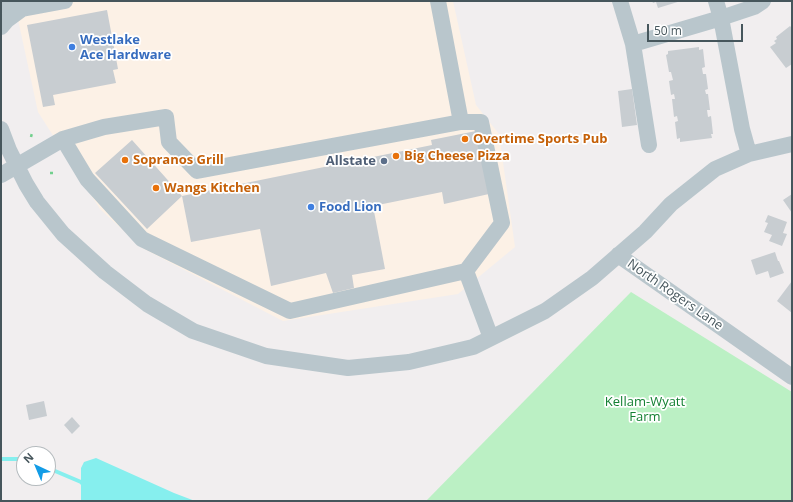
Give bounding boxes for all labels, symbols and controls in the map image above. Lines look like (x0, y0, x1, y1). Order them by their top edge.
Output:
scale bar (649, 16, 745, 42)
text: 50 m (654, 22, 682, 39)
place label: Westlake Ace Hardware (80, 32, 171, 63)
marker: Westlake Ace Hardware (67, 42, 77, 52)
place label: Overtime Sports Pub (473, 131, 608, 147)
marker: Overtime Sports Pub (460, 134, 470, 144)
place label: Big Cheese Pizza (404, 148, 510, 164)
marker: Big Cheese Pizza (391, 151, 401, 161)
place label: Sopranos Grill (133, 152, 224, 168)
place label: Allstate (326, 153, 376, 169)
marker: Sopranos Grill (120, 155, 130, 165)
marker: Allstate (379, 156, 389, 166)
place label: Wangs Kitchen (164, 180, 260, 196)
marker: Wangs Kitchen (151, 183, 161, 193)
place label: Food Lion (319, 199, 382, 215)
marker: Food Lion (306, 202, 316, 212)
street label: North Rogers Lane (624, 256, 726, 334)
park label: Kellam-Wyatt Farm (605, 394, 685, 425)
north arrow (16, 446, 56, 486)
text: N (20, 449, 36, 466)

